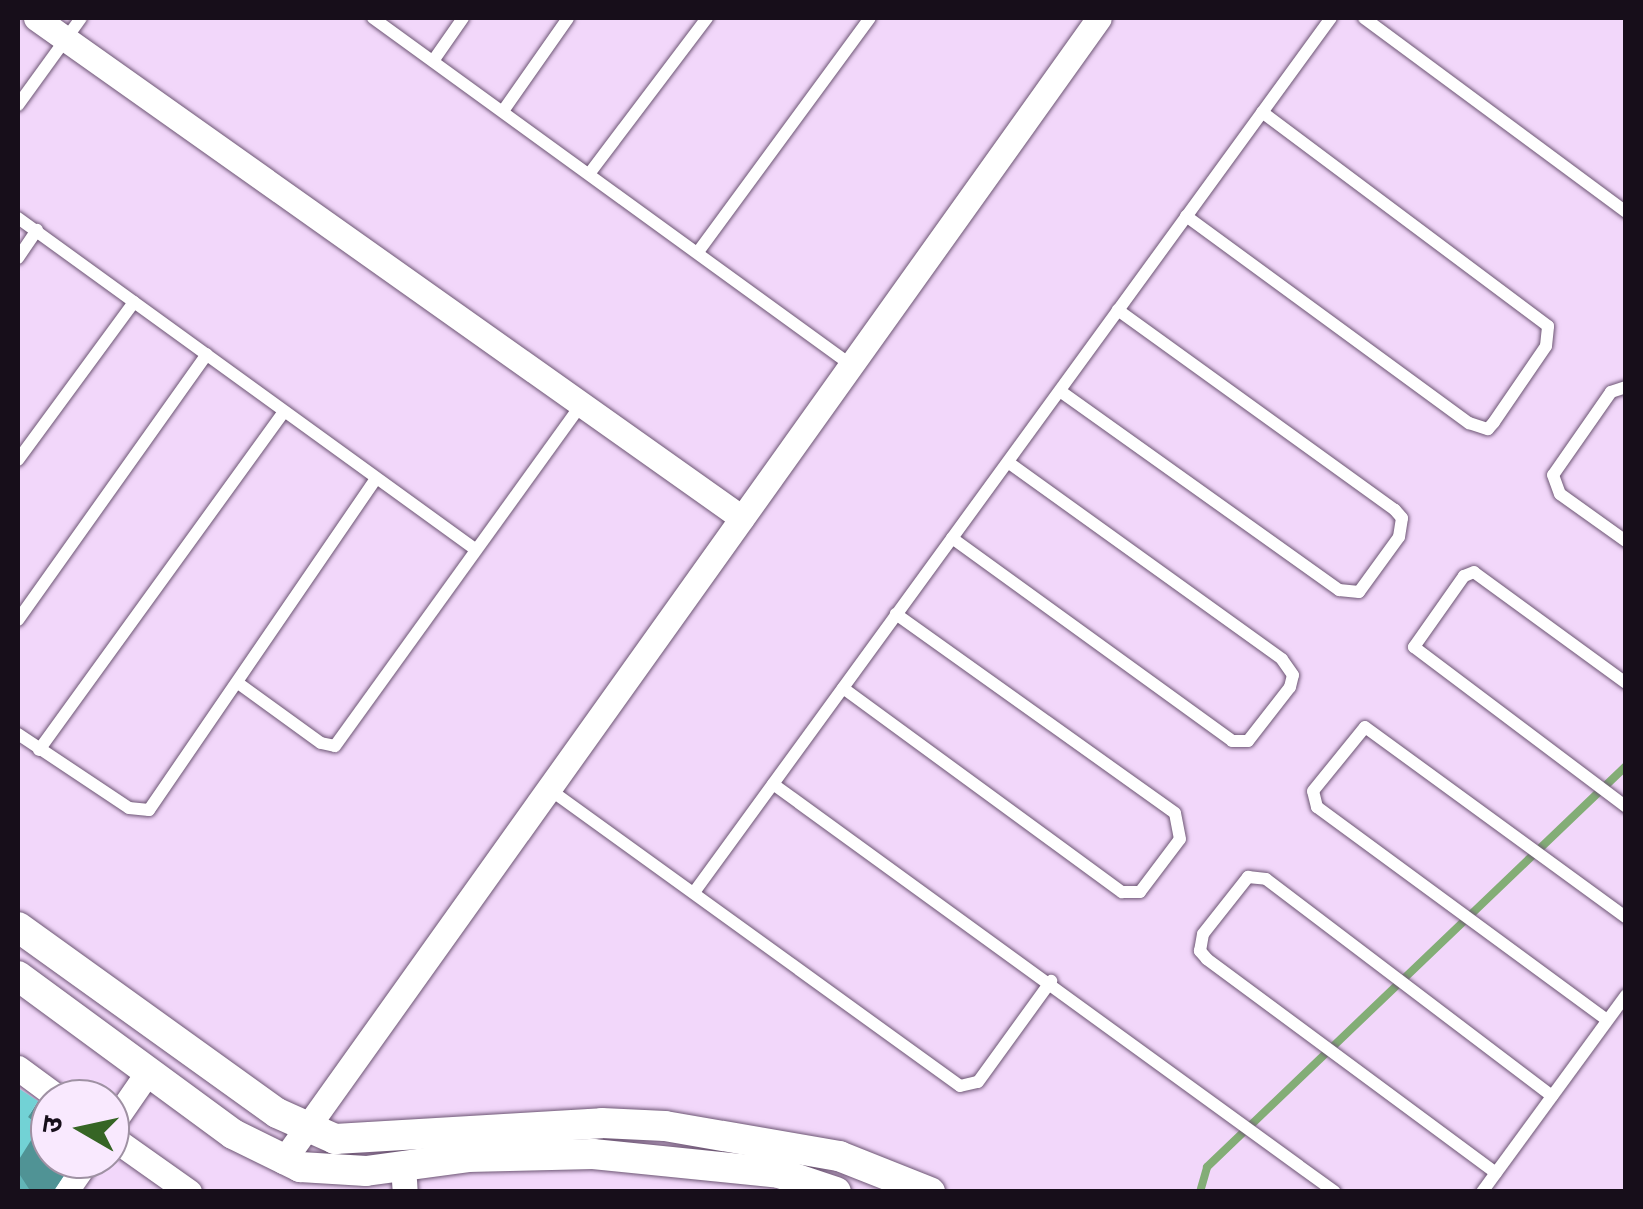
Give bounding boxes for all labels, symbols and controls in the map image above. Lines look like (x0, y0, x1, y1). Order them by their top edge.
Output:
north arrow (30, 1079, 130, 1179)
text: उ (34, 1114, 69, 1135)

